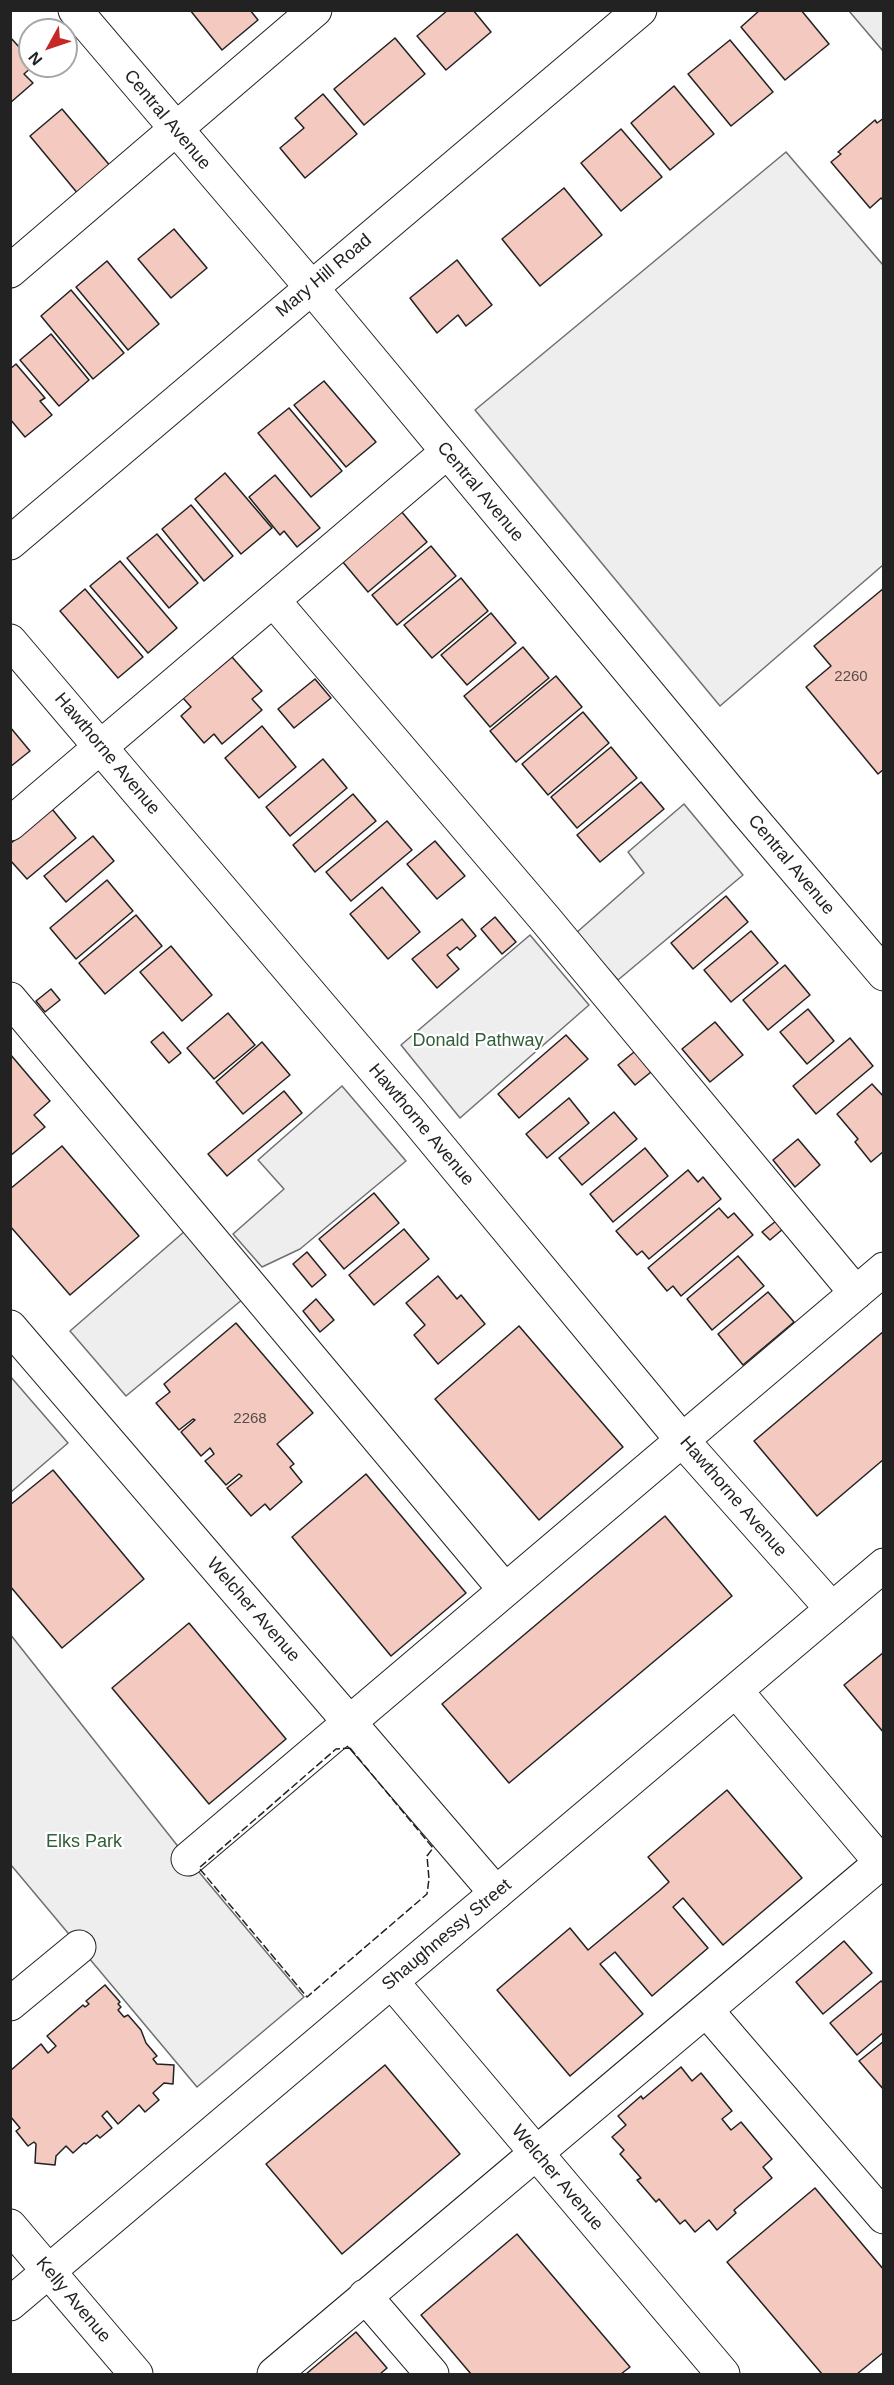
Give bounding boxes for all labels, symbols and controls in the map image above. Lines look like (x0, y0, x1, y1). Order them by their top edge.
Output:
north arrow (18, 18, 78, 78)
text: N (25, 49, 46, 68)
street label: Central Avenue (119, 66, 215, 174)
street label: Mary Hill Road (272, 230, 376, 322)
street label: Central Avenue (432, 438, 528, 546)
house number: 2260 (834, 668, 868, 686)
street label: Hawthorne Avenue (50, 689, 164, 819)
street label: Central Avenue (743, 811, 839, 919)
park label: Donald Pathway (412, 1030, 544, 1052)
street label: Hawthorne Avenue (364, 1060, 478, 1190)
house number: 2268 (233, 1410, 267, 1428)
street label: Hawthorne Avenue (675, 1432, 791, 1562)
street label: Welcher Avenue (202, 1553, 304, 1667)
park label: Elks Park (46, 1831, 122, 1853)
street label: Shaughnessy Street (378, 1875, 516, 1995)
street label: Welcher Avenue (506, 2121, 608, 2235)
street label: Kelly Avenue (31, 2253, 115, 2347)

